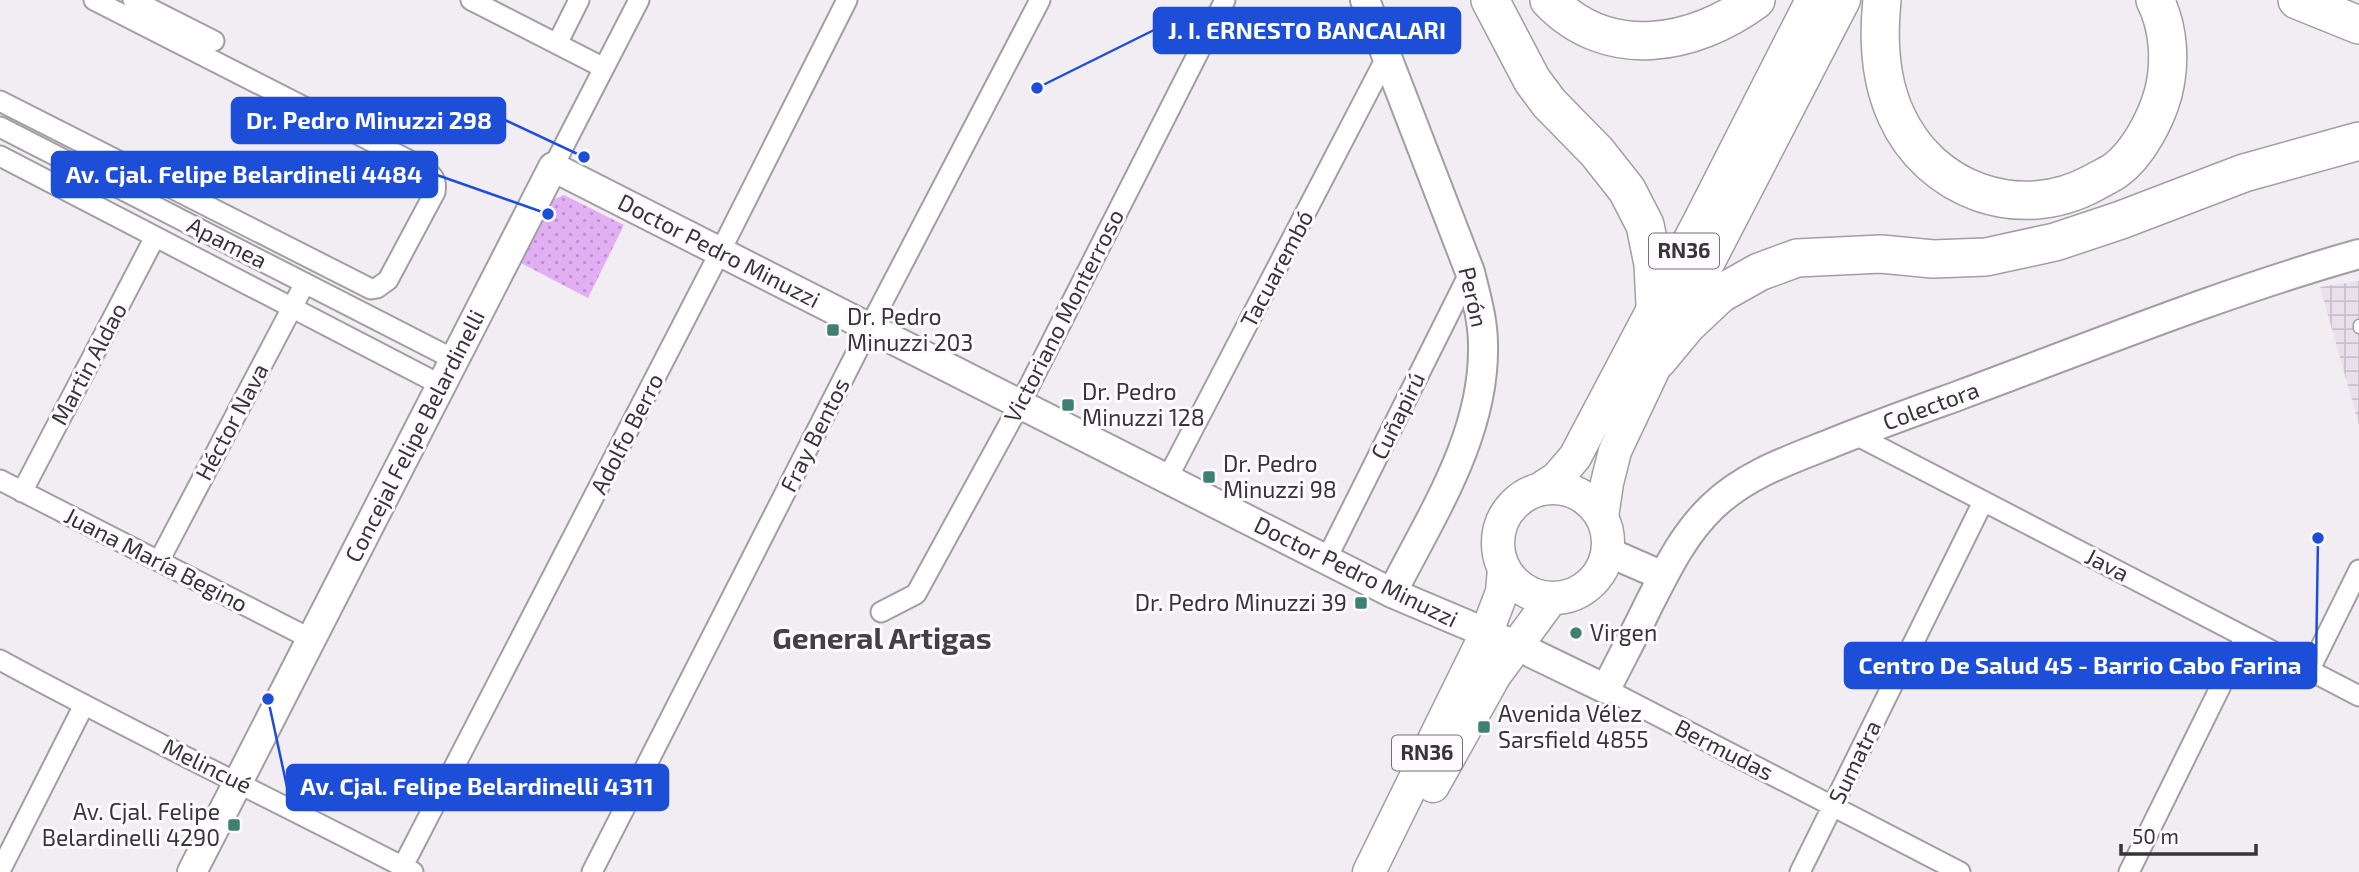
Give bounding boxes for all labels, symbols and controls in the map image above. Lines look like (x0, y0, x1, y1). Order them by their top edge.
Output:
callout: J. I. ERNESTO BANCALARI (1154, 8, 1460, 53)
text: J. I. ERNESTO BANCALARI (1168, 15, 1446, 44)
callout: Dr. Pedro Minuzzi 298 (232, 98, 505, 143)
text: Dr. Pedro Minuzzi 298 (246, 105, 492, 134)
callout: Av. Cjal. Felipe Belardineli 4484 (52, 152, 437, 197)
text: Av. Cjal. Felipe Belardineli 4484 (66, 159, 422, 188)
street label: Doctor Pedro Minuzzi (614, 187, 825, 313)
street label: Victoriano Monterroso (997, 204, 1129, 427)
street label: Tacuarembó (1234, 205, 1319, 332)
street label: Apamea (183, 210, 272, 274)
road number: RN36 (1649, 233, 1719, 268)
street label: Perón (1453, 264, 1494, 330)
street label: Martin Aldao (44, 298, 132, 429)
place label: Dr. Pedro Minuzzi 203 (847, 302, 973, 356)
street label: Concejal Felipe Belardinelli (338, 305, 490, 566)
marker: Dr. Pedro Minuzzi 203 (825, 322, 841, 338)
street label: Héctor Nava (189, 358, 274, 485)
street label: Cuñapirú (1364, 367, 1430, 464)
street label: Adolfo Berro (584, 368, 669, 499)
street label: Fray Bentos (773, 373, 855, 496)
street label: Colectora (1879, 375, 1983, 435)
place label: Dr. Pedro Minuzzi 128 (1082, 377, 1205, 431)
marker: Dr. Pedro Minuzzi 128 (1060, 397, 1076, 413)
place label: Dr. Pedro Minuzzi 98 (1223, 449, 1337, 503)
marker: Dr. Pedro Minuzzi 98 (1201, 469, 1217, 485)
street label: Juana María Begino (60, 501, 253, 617)
street label: Doctor Pedro Minuzzi (1250, 510, 1463, 633)
street label: Java (2081, 541, 2134, 587)
place label: Dr. Pedro Minuzzi 39 (1135, 588, 1347, 616)
marker: Dr. Pedro Minuzzi 39 (1353, 595, 1369, 611)
place label: Virgen (1590, 618, 1657, 646)
district label: General Artigas (772, 619, 992, 655)
marker: Virgen (1568, 625, 1584, 641)
callout: Centro De Salud 45 - Barrio Cabo Farina (1845, 643, 2316, 688)
text: Centro De Salud 45 - Barrio Cabo Farina (1858, 650, 2302, 679)
place label: Avenida Vélez Sarsfield 4855 (1498, 699, 1649, 753)
street label: Bermudas (1671, 712, 1778, 786)
street label: Sumatra (1822, 715, 1886, 808)
marker: Avenida Vélez Sarsfield 4855 (1476, 719, 1492, 735)
street label: Melincué (159, 732, 256, 799)
road number: RN36 (1392, 736, 1462, 770)
callout: Av. Cjal. Felipe Belardinelli 4311 (287, 765, 668, 810)
text: Av. Cjal. Felipe Belardinelli 4311 (300, 771, 654, 800)
place label: Av. Cjal. Felipe Belardinelli 4290 (42, 797, 220, 851)
scale bar (2121, 812, 2256, 856)
marker: Av. Cjal. Felipe Belardinelli 4290 (226, 817, 242, 833)
text: 50 m (2132, 823, 2179, 848)

